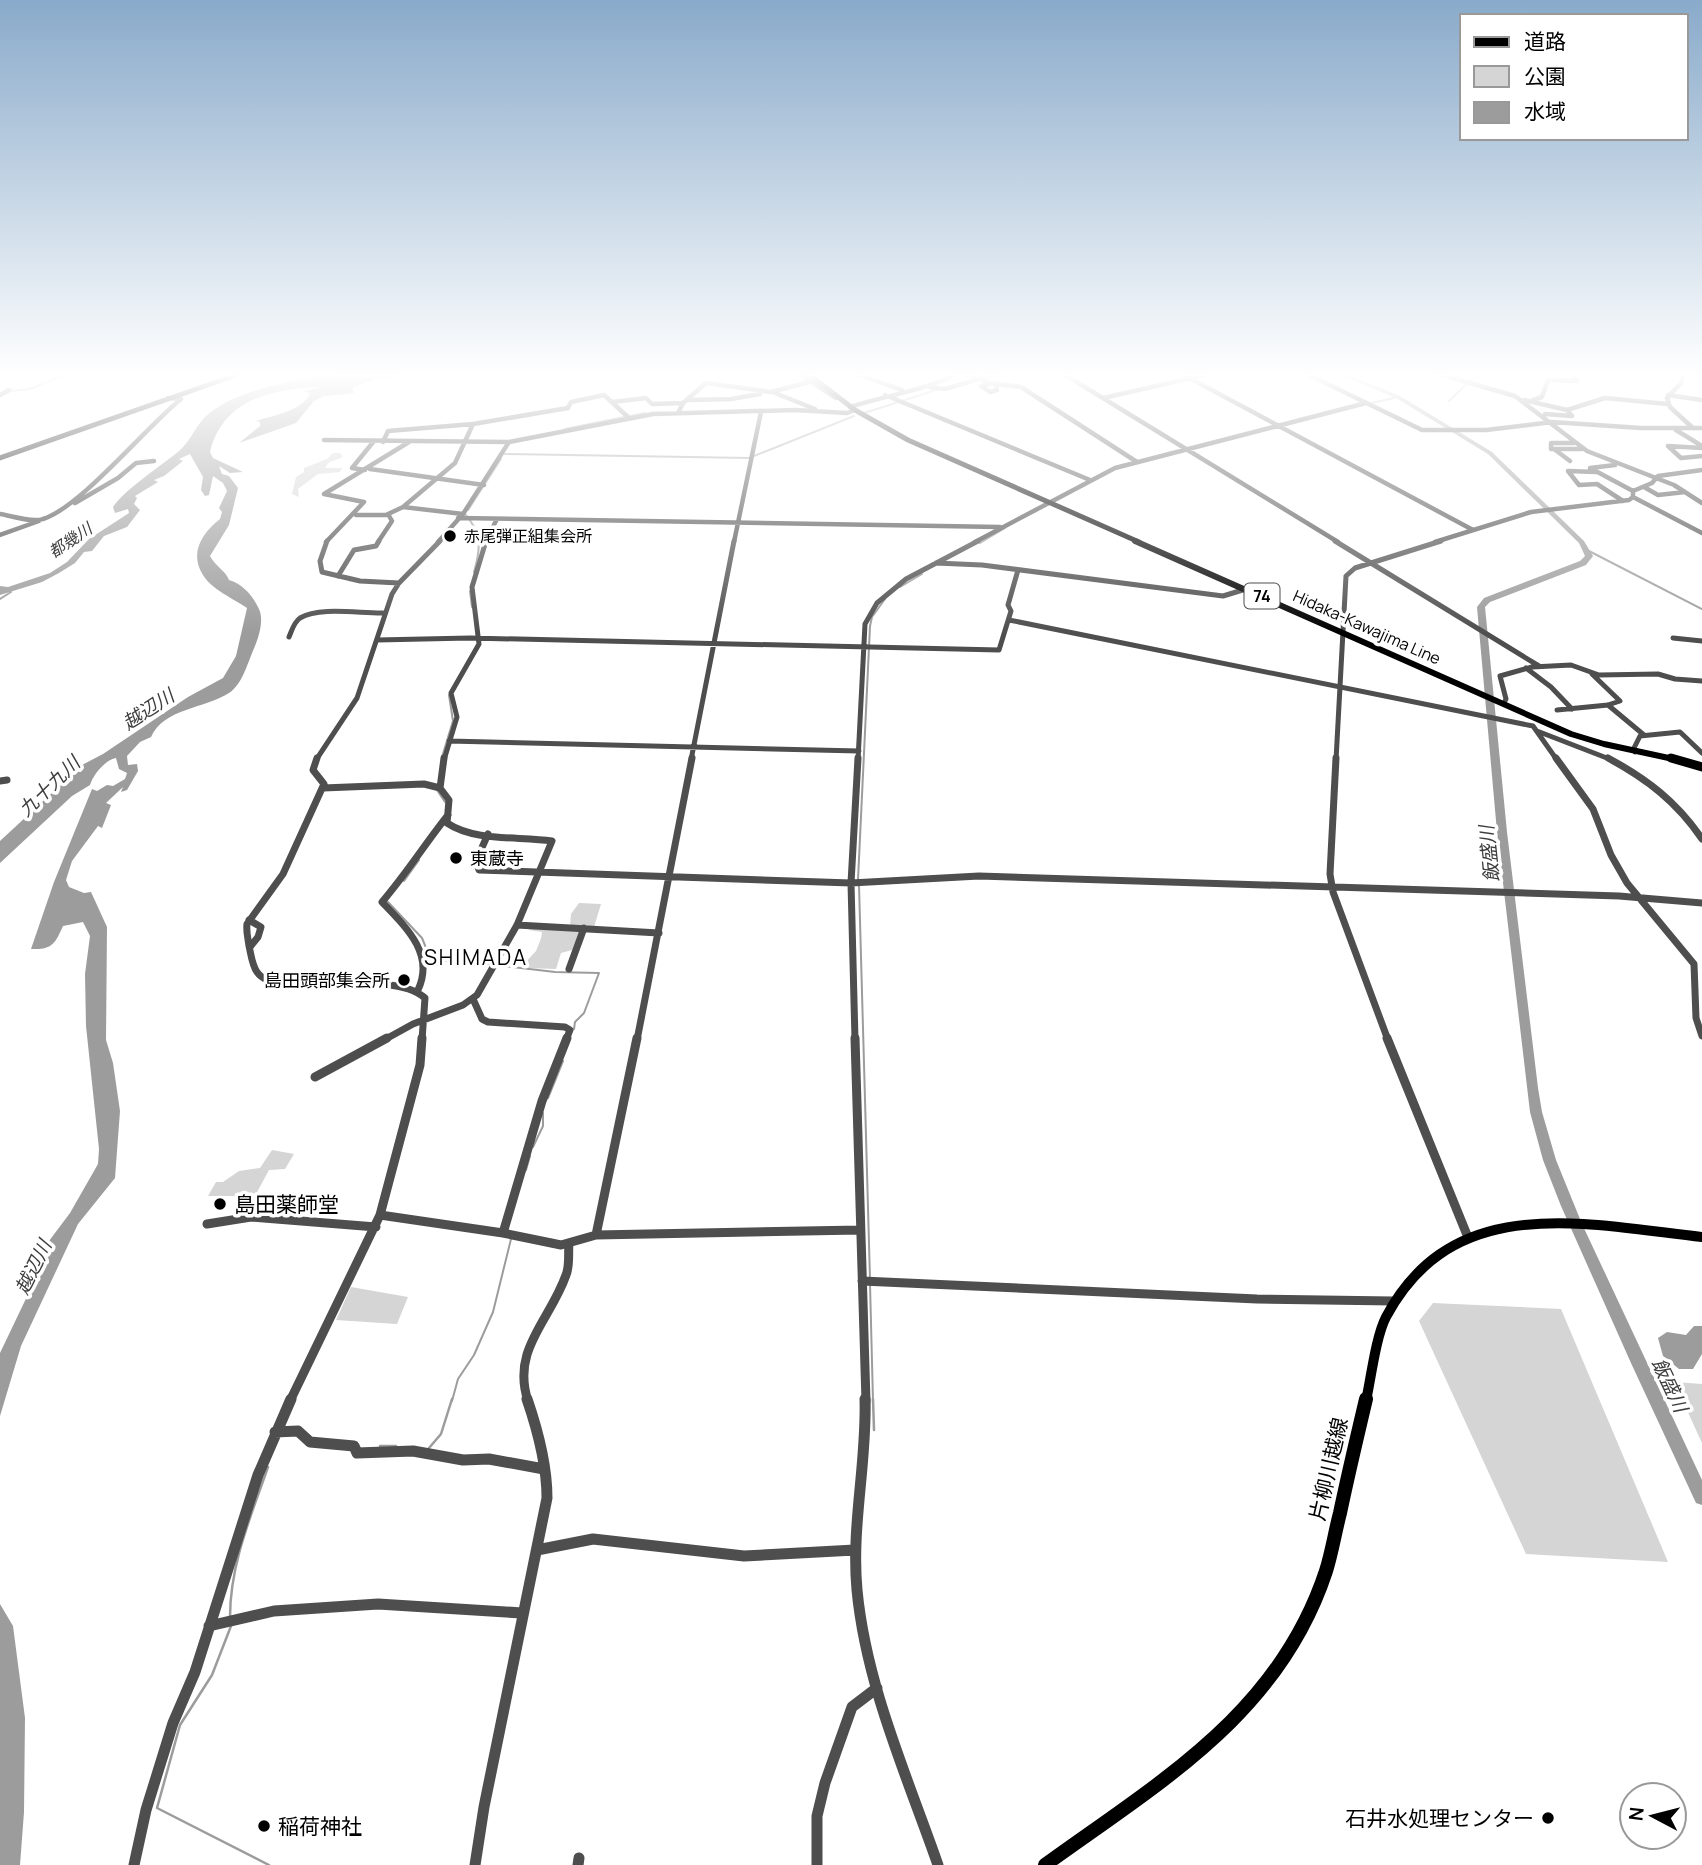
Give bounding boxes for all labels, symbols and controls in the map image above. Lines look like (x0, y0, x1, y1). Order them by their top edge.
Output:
legend (1460, 14, 1688, 140)
text: 道路 (1524, 27, 1566, 55)
text: 公園 (1524, 62, 1566, 90)
text: 水域 (1524, 97, 1566, 125)
water label: 都幾川 (44, 516, 98, 563)
place label: 赤尾弾正組集会所 (464, 525, 592, 547)
marker: 赤尾弾正組集会所 (442, 528, 458, 544)
road number: 74 (1244, 583, 1280, 608)
street label: Hidaka-Kawajima Line (1290, 585, 1444, 669)
water label: 越辺川 (117, 681, 181, 735)
water label: 九十九川 (13, 749, 87, 822)
water label: 飯盛川 (1473, 822, 1505, 884)
place label: 東蔵寺 (470, 846, 524, 870)
marker: 東蔵寺 (448, 850, 464, 866)
district label: SHIMADA (424, 943, 528, 971)
place label: 島田頭部集会所 (264, 968, 390, 992)
marker: 島田頭部集会所 (396, 972, 412, 988)
place label: 島田薬師堂 (234, 1190, 339, 1218)
marker: 島田薬師堂 (212, 1196, 228, 1212)
water label: 越辺川 (9, 1234, 58, 1298)
water label: 飯盛川 (1646, 1354, 1695, 1418)
street label: 片柳川越線 (1303, 1415, 1353, 1523)
north arrow (1618, 1781, 1688, 1851)
place label: 石井水処理センター (1345, 1804, 1534, 1832)
text: N (1622, 1806, 1650, 1822)
marker: 石井水処理センター (1540, 1810, 1556, 1826)
place label: 稲荷神社 (278, 1812, 362, 1840)
marker: 稲荷神社 (256, 1818, 272, 1834)

